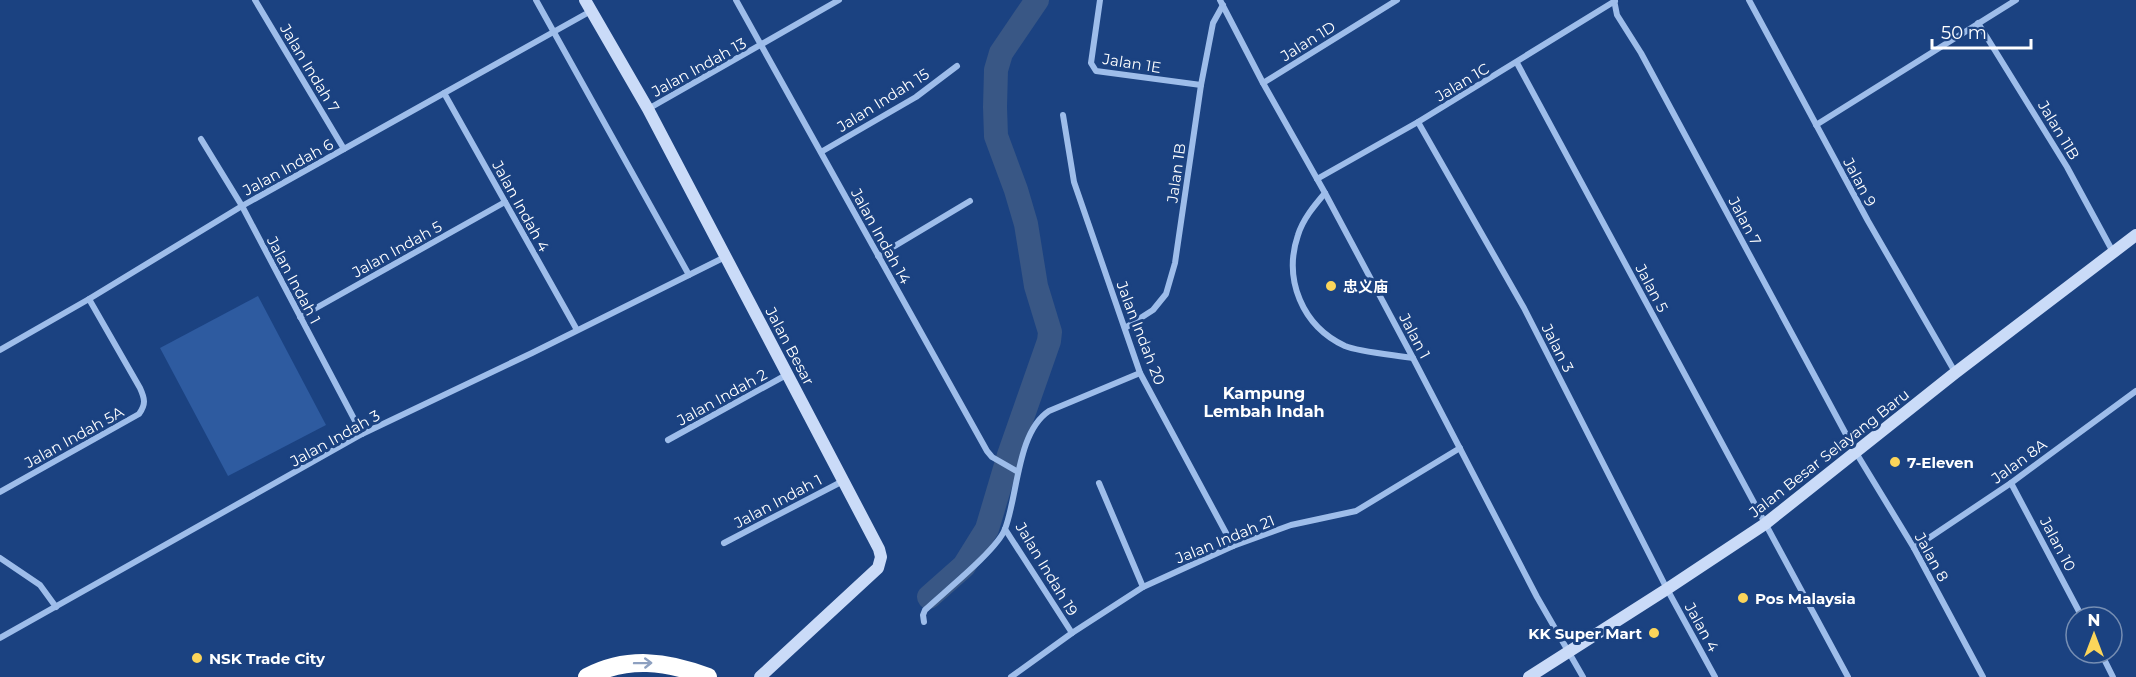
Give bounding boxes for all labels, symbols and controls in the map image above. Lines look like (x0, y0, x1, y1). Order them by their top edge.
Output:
scale bar (1932, 12, 2031, 50)
street label: Jalan 1D (1276, 17, 1339, 66)
street label: Jalan Indah 7 (276, 19, 344, 116)
text: 50 m (1941, 22, 1987, 44)
street label: Jalan Indah 13 (648, 33, 750, 101)
street label: Jalan 1E (1100, 49, 1163, 77)
street label: Jalan 1C (1431, 58, 1493, 106)
street label: Jalan Indah 15 (833, 64, 933, 136)
street label: Jalan 11B (2033, 96, 2084, 163)
street label: Jalan Indah 6 (239, 134, 336, 200)
street label: Jalan 1B (1162, 142, 1190, 205)
street label: Jalan 9 (1839, 153, 1881, 210)
street label: Jalan Indah 4 (488, 156, 554, 255)
street label: Jalan Indah 14 (846, 184, 915, 287)
street label: Jalan 7 (1724, 193, 1766, 249)
street label: Jalan Indah 5 (348, 217, 445, 282)
street label: Jalan Indah 1 (262, 232, 325, 327)
street label: Jalan 5 (1631, 260, 1673, 315)
place label: 忠义庙 (1343, 277, 1388, 296)
street label: Jalan Indah 20 (1112, 278, 1170, 388)
marker: 忠义庙 (1324, 279, 1338, 293)
street label: Jalan Besar (761, 303, 819, 388)
street label: Jalan 1 (1395, 309, 1435, 362)
street label: Jalan 3 (1537, 320, 1578, 375)
street label: Jalan Indah 2 (673, 365, 770, 430)
district label: Kampung Lembah Indah (1203, 384, 1325, 421)
street label: Jalan Besar Selayang Baru (1744, 385, 1913, 522)
street label: Jalan Indah 5A (20, 402, 127, 473)
street label: Jalan Indah 3 (286, 406, 383, 471)
street label: Jalan 8A (1987, 434, 2050, 488)
place label: 7-Eleven (1907, 453, 1974, 472)
marker: 7-Eleven (1888, 455, 1902, 469)
street label: Jalan Indah 1 (730, 470, 825, 533)
street label: Jalan Indah 21 (1172, 511, 1277, 568)
street label: Jalan 10 (2035, 513, 2080, 574)
street label: Jalan Indah 19 (1011, 518, 1082, 619)
street label: Jalan 8 (1910, 528, 1953, 585)
place label: Pos Malaysia (1755, 589, 1856, 608)
marker: Pos Malaysia (1736, 591, 1750, 605)
street label: Jalan 4 (1680, 598, 1723, 655)
north arrow (2064, 605, 2124, 665)
text: N (2088, 611, 2100, 630)
place label: KK Super Mart (1528, 624, 1642, 643)
marker: KK Super Mart (1647, 626, 1661, 640)
place label: NSK Trade City (209, 649, 326, 668)
marker: NSK Trade City (190, 651, 204, 665)
one-way arrow (632, 657, 652, 668)

